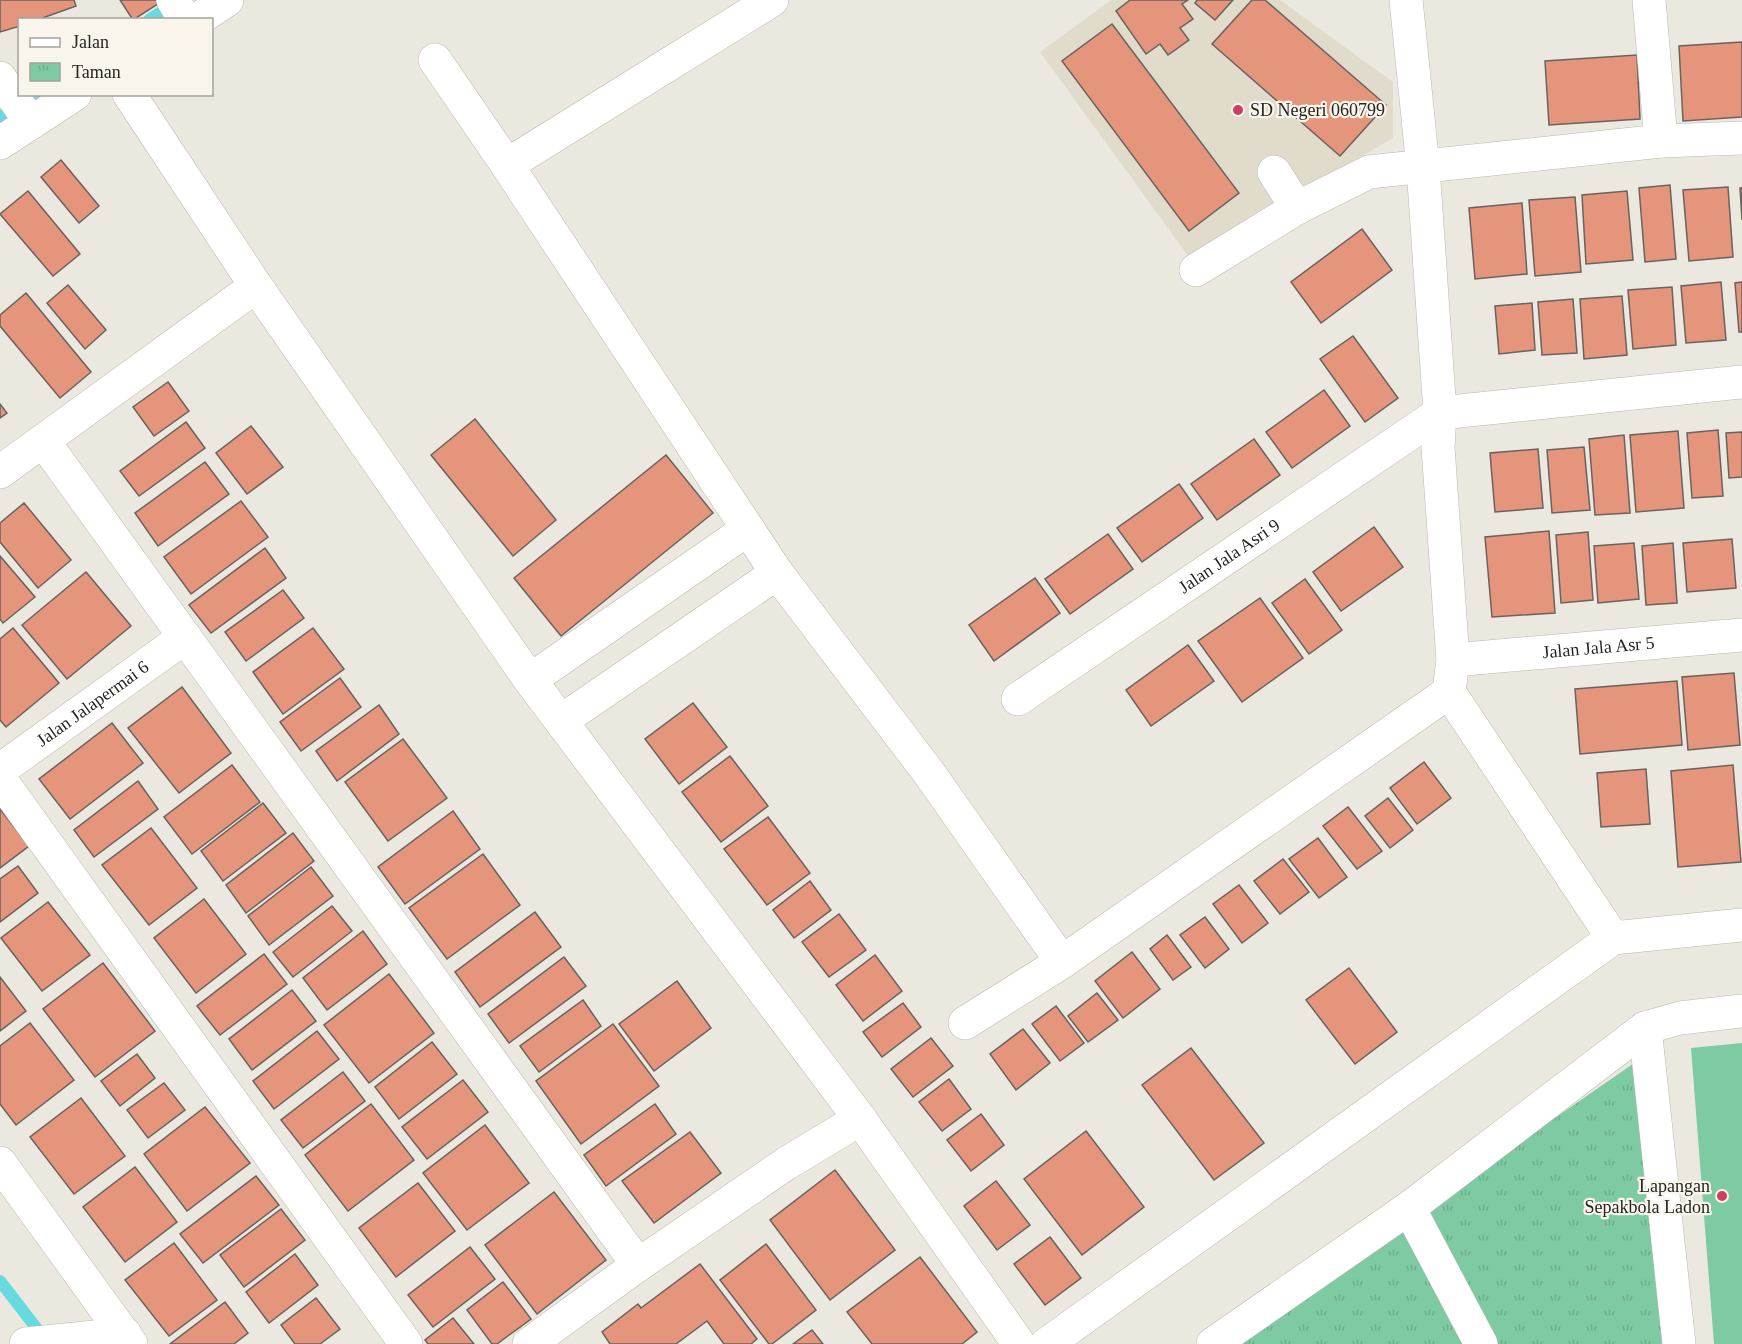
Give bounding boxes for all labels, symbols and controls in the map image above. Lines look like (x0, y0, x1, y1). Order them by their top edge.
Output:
legend (18, 18, 213, 96)
text: Jalan (72, 32, 109, 52)
text: Taman (72, 62, 121, 82)
place label: SD Negeri 060799 (1250, 100, 1385, 120)
marker: SD Negeri 060799 (1231, 103, 1245, 117)
street label: Jalan Jala Asri 9 (1175, 515, 1283, 597)
street label: Jalan Jala Asr 5 (1542, 633, 1655, 662)
street label: Jalan Jalapermai 6 (33, 656, 152, 750)
place label: Lapangan Sepakbola Ladon (1585, 1176, 1710, 1217)
marker: Lapangan Sepakbola Ladon (1715, 1189, 1729, 1203)

